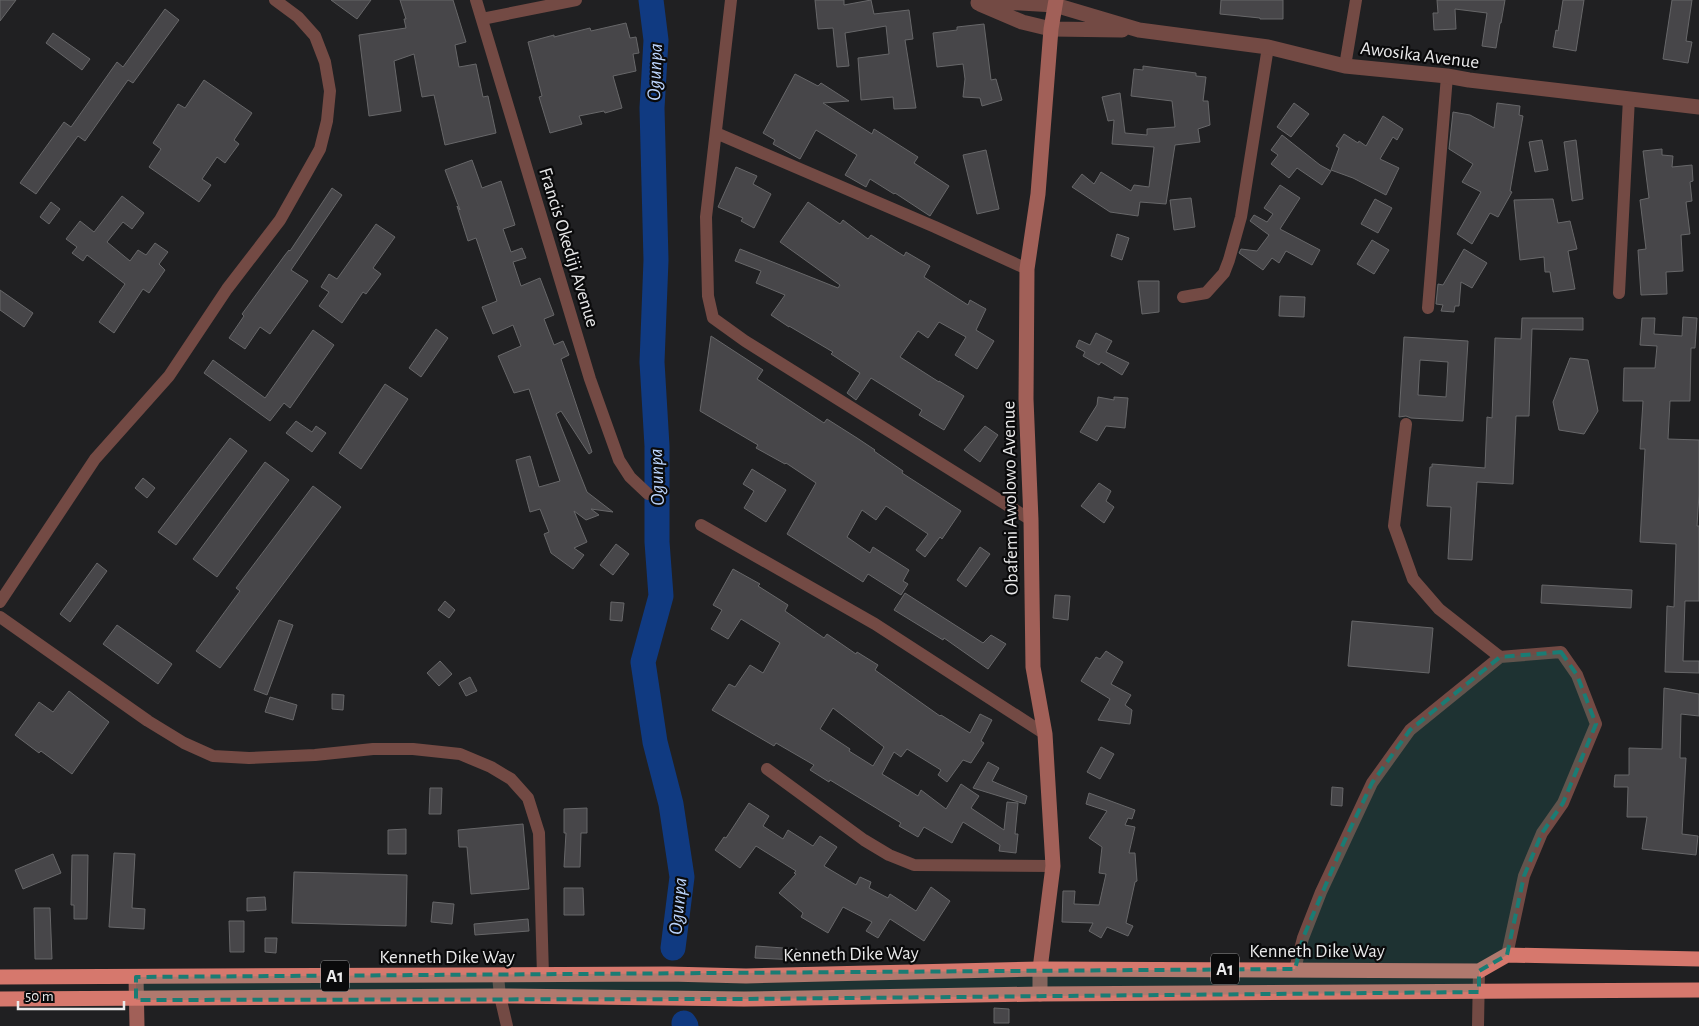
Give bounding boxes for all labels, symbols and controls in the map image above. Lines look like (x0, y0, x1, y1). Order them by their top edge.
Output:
street label: Awosika Avenue (1359, 39, 1480, 72)
water label: Ogunpa (644, 43, 666, 101)
street label: Francis Okediji Avenue (535, 165, 602, 329)
street label: Obafemi Awolowo Avenue (999, 401, 1022, 595)
water label: Ogunpa (646, 448, 668, 506)
water label: Ogunpa (666, 877, 690, 936)
street label: Kenneth Dike Way (1249, 942, 1385, 961)
street label: Kenneth Dike Way (783, 944, 919, 965)
street label: Kenneth Dike Way (379, 948, 515, 967)
road number: A1 (1211, 954, 1239, 984)
road number: A1 (321, 960, 349, 991)
scale bar (18, 978, 124, 1010)
text: 50 m (25, 989, 54, 1004)

